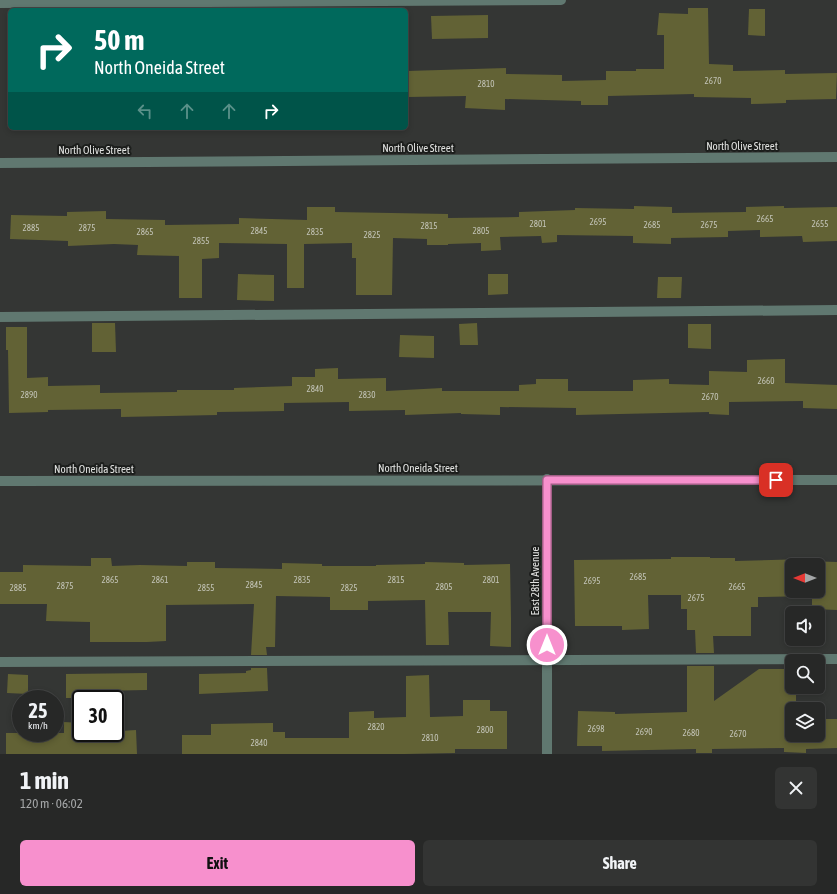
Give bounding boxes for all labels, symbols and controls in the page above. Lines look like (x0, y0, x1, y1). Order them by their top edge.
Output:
icon: right (28, 24, 80, 76)
text: 50 m (94, 24, 144, 56)
text: North Oneida Street (94, 57, 225, 78)
house number: 2670 (705, 76, 721, 86)
house number: 2810 (478, 79, 494, 89)
icon: left (134, 100, 156, 122)
icon: ahead (176, 100, 198, 122)
icon: ahead (218, 100, 240, 122)
icon: right (260, 100, 282, 122)
street label: North Olive Street (706, 140, 778, 152)
street label: North Olive Street (382, 142, 454, 154)
street label: North Olive Street (58, 144, 130, 156)
house number: 2665 (757, 214, 773, 224)
house number: 2695 (590, 217, 606, 227)
house number: 2801 (530, 219, 546, 229)
house number: 2655 (812, 219, 828, 229)
house number: 2685 (644, 220, 660, 230)
house number: 2675 (701, 220, 717, 230)
house number: 2815 (421, 221, 437, 231)
house number: 2885 (23, 223, 39, 233)
house number: 2875 (79, 223, 95, 233)
house number: 2845 (251, 226, 267, 236)
house number: 2805 (473, 226, 489, 236)
house number: 2865 (137, 227, 153, 237)
house number: 2835 (307, 227, 323, 237)
house number: 2825 (364, 230, 380, 240)
house number: 2855 (193, 236, 209, 246)
house number: 2660 (758, 376, 774, 386)
house number: 2840 (307, 384, 323, 394)
house number: 2890 (21, 390, 37, 400)
house number: 2830 (359, 390, 375, 400)
house number: 2670 (702, 392, 718, 402)
street label: North Oneida Street (378, 462, 458, 474)
street label: North Oneida Street (54, 463, 134, 475)
pin (759, 463, 793, 497)
icon: arrive (765, 469, 787, 491)
street label: East 28th Avenue (529, 546, 541, 616)
north arrow (785, 558, 825, 598)
map controls (785, 558, 825, 742)
house number: 2685 (630, 572, 646, 582)
house number: 2865 (102, 575, 118, 585)
house number: 2861 (152, 575, 168, 585)
house number: 2835 (294, 575, 310, 585)
house number: 2815 (388, 575, 404, 585)
house number: 2801 (483, 575, 499, 585)
house number: 2695 (584, 576, 600, 586)
house number: 2845 (246, 580, 262, 590)
house number: 2875 (57, 581, 73, 591)
house number: 2805 (436, 582, 452, 592)
house number: 2665 (729, 582, 745, 592)
house number: 2885 (10, 583, 26, 593)
house number: 2855 (198, 583, 214, 593)
house number: 2825 (341, 583, 357, 593)
house number: 2675 (688, 593, 704, 603)
button: sound (785, 606, 825, 646)
position arrow (526, 624, 568, 666)
button: search (785, 654, 825, 694)
speed limit sign: 30 (72, 690, 124, 742)
text: 25 (29, 699, 47, 722)
button: layers (785, 702, 825, 742)
text: km/h (28, 720, 48, 731)
house number: 2820 (368, 722, 384, 732)
house number: 2698 (588, 724, 604, 734)
house number: 2800 (477, 725, 493, 735)
house number: 2690 (636, 727, 652, 737)
house number: 2680 (683, 728, 699, 738)
house number: 2670 (730, 729, 746, 739)
house number: 2810 (422, 733, 438, 743)
house number: 2840 (251, 738, 267, 748)
text: 1 min (20, 767, 69, 794)
button: close (775, 767, 817, 809)
text: 120 m · 06:02 (20, 796, 83, 811)
button: Exit (20, 840, 415, 886)
button: Share (423, 840, 817, 886)

